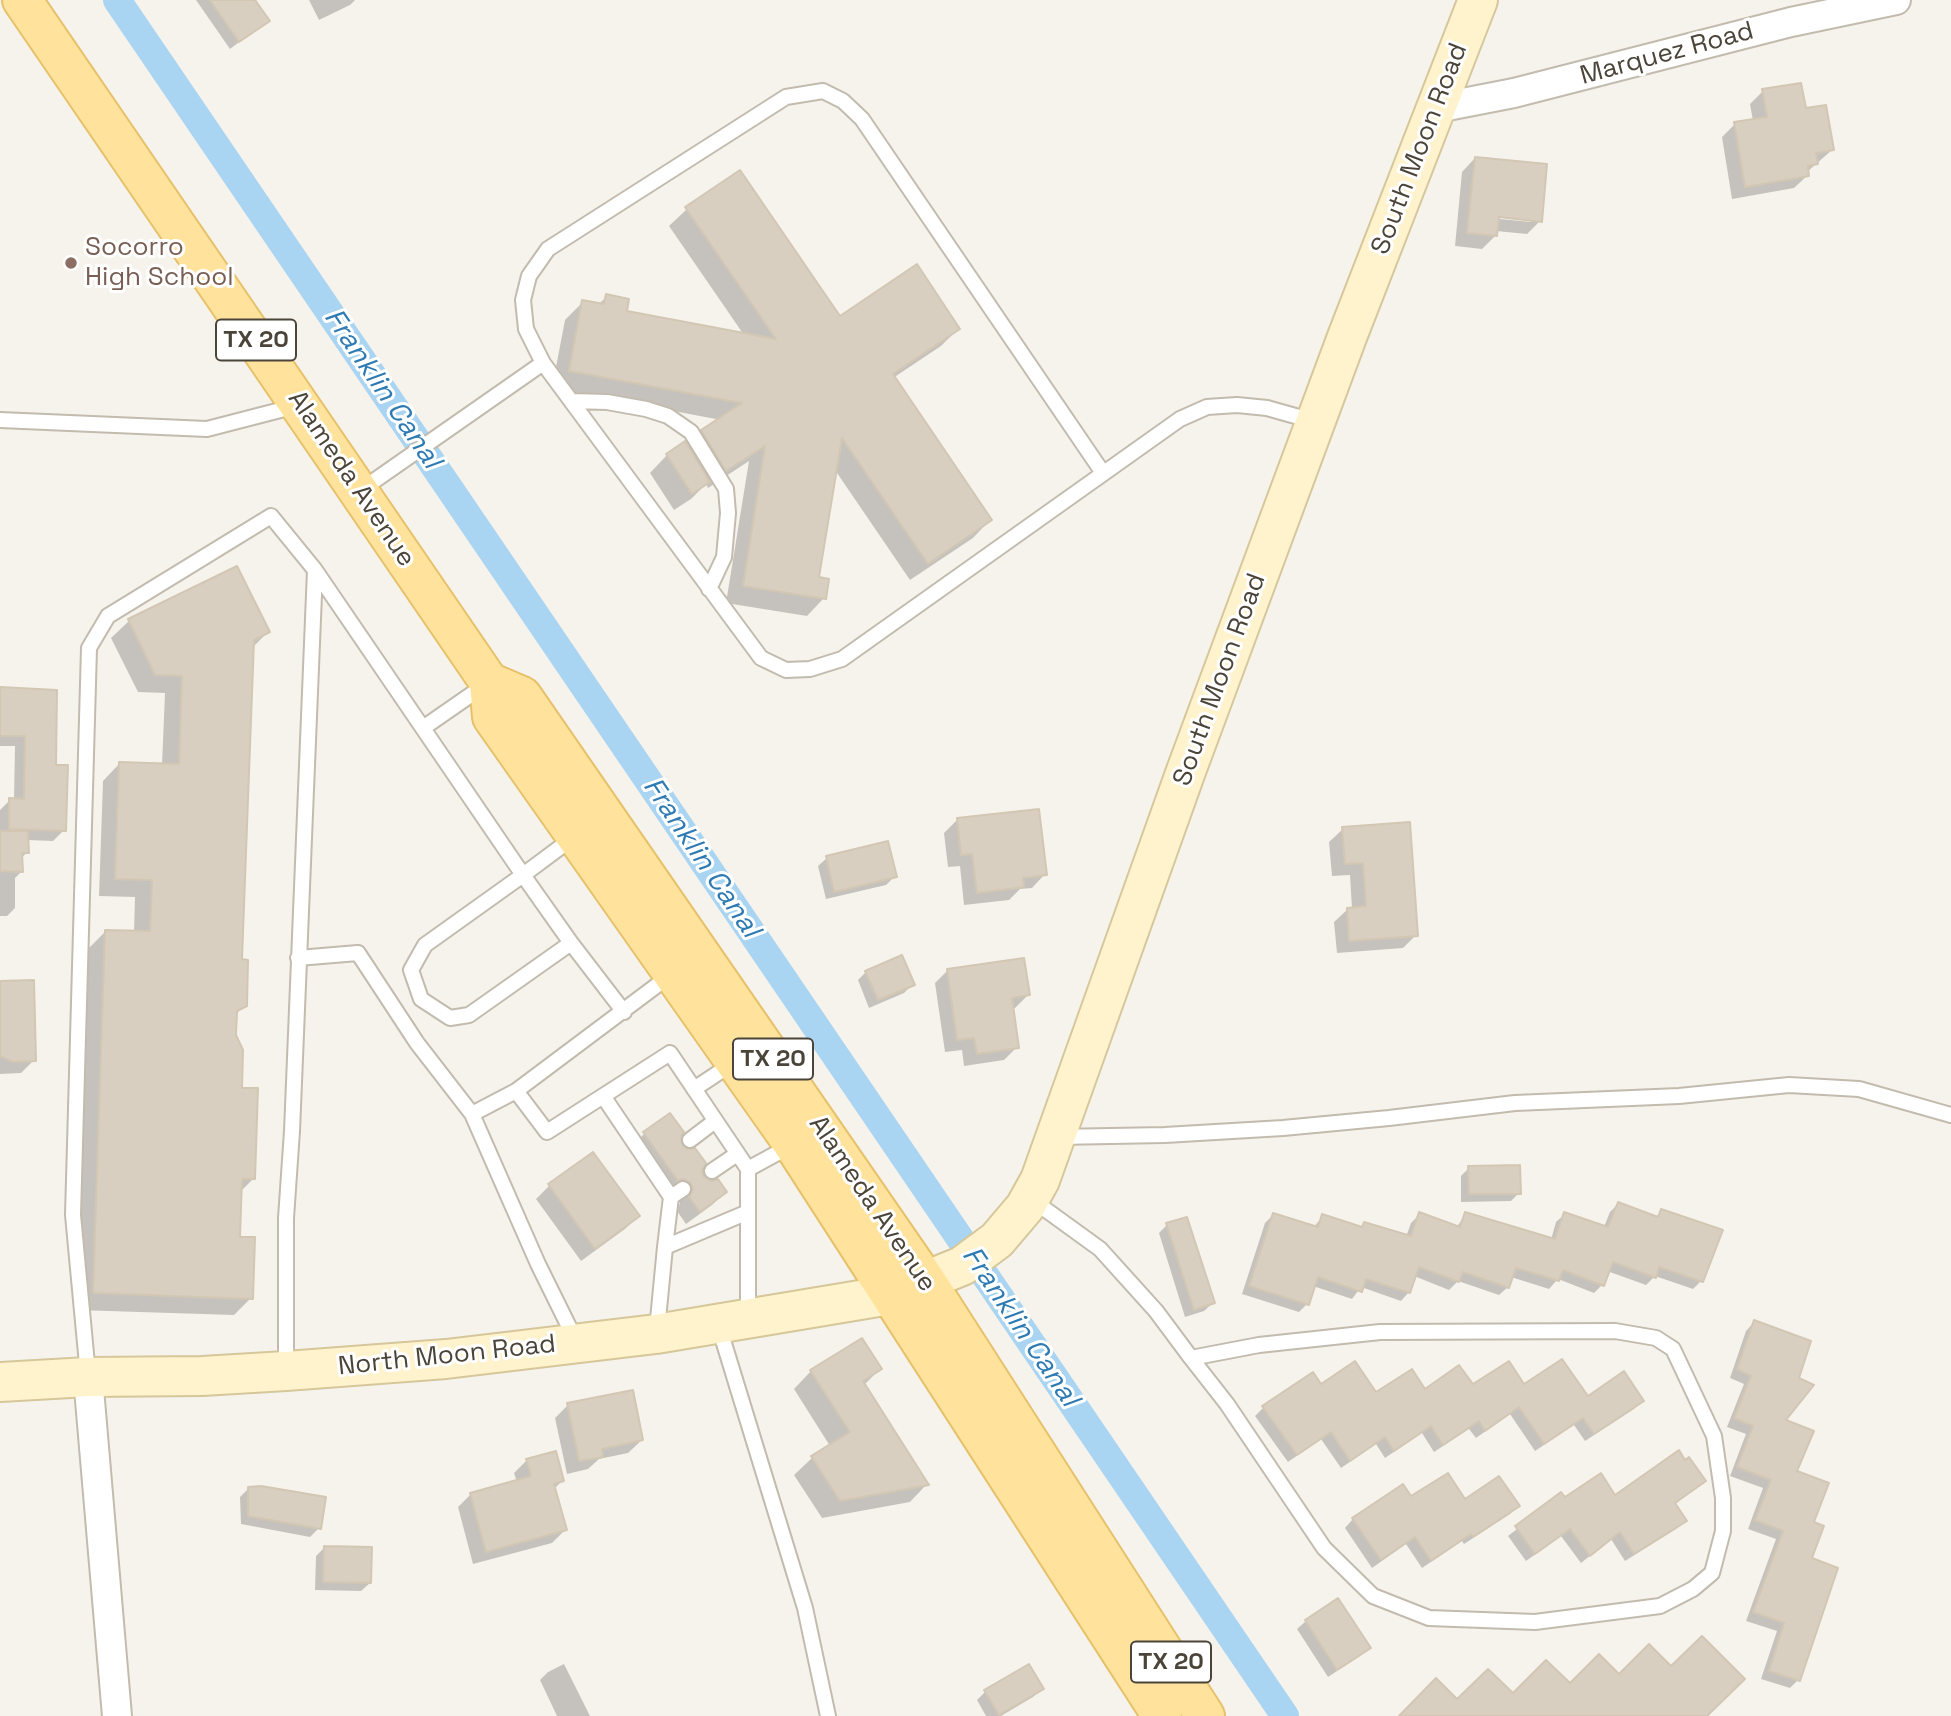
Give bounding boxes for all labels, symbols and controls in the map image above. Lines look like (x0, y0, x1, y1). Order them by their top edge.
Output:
street label: Marquez Road (1577, 16, 1757, 92)
street label: South Moon Road (1365, 39, 1475, 259)
place label: Socorro High School (85, 232, 234, 294)
marker: Socorro High School (63, 255, 79, 271)
water label: Franklin Canal (316, 303, 448, 475)
road number: TX 20 (216, 320, 296, 360)
street label: Alameda Avenue (281, 385, 421, 573)
street label: South Moon Road (1167, 570, 1273, 790)
water label: Franklin Canal (635, 772, 767, 944)
road number: TX 20 (733, 1038, 813, 1079)
street label: Alameda Avenue (802, 1110, 942, 1298)
water label: Franklin Canal (954, 1241, 1086, 1413)
street label: North Moon Road (337, 1329, 557, 1383)
road number: TX 20 (1131, 1642, 1211, 1682)

